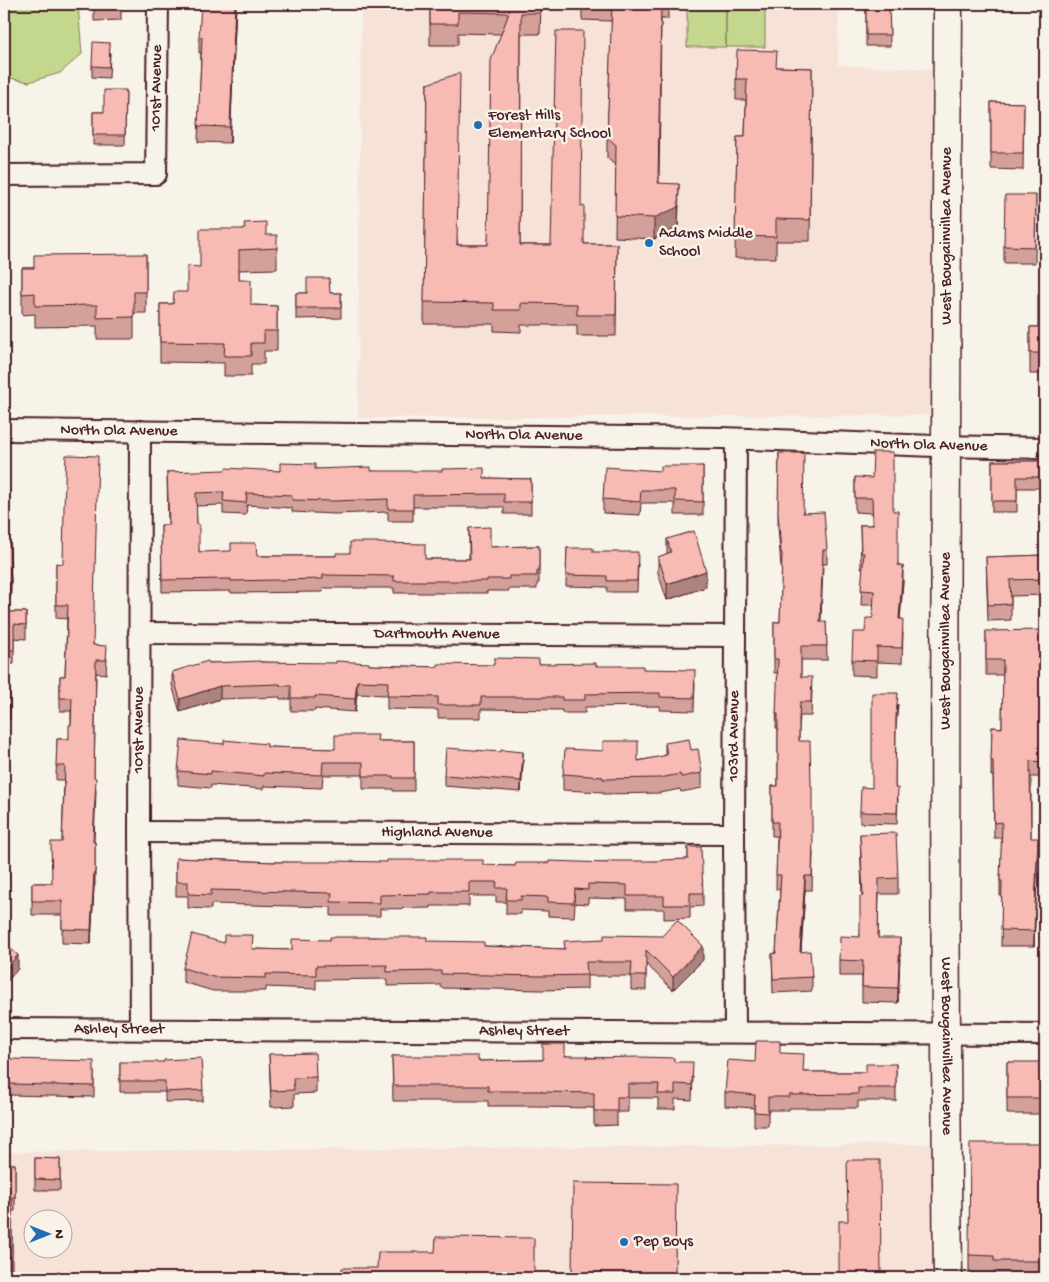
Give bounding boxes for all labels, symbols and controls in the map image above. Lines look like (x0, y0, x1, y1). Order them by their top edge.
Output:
street label: 101st Avenue (147, 44, 167, 132)
place label: Forest Hills Elementary School (487, 107, 611, 144)
marker: Forest Hills Elementary School (472, 119, 484, 131)
street label: West Bougainvillea Avenue (938, 146, 957, 325)
place label: Adams Middle School (659, 225, 754, 262)
marker: Adams Middle School (643, 237, 655, 249)
street label: North Ola Avenue (60, 421, 179, 441)
street label: North Ola Avenue (465, 426, 583, 446)
street label: North Ola Avenue (870, 434, 988, 456)
street label: West Bougainvillea Avenue (937, 551, 956, 730)
street label: Dartmouth Avenue (373, 625, 501, 644)
street label: 101st Avenue (130, 686, 149, 774)
street label: 103rd Avenue (725, 690, 744, 782)
street label: Highland Avenue (381, 823, 494, 843)
street label: West Bougainvillea Avenue (936, 957, 956, 1136)
street label: Ashley Street (74, 1020, 166, 1039)
street label: Ashley Street (479, 1022, 571, 1041)
north arrow (22, 1210, 72, 1260)
text: N (50, 1229, 67, 1239)
place label: Pep Boys (633, 1233, 694, 1252)
marker: Pep Boys (618, 1236, 630, 1248)

